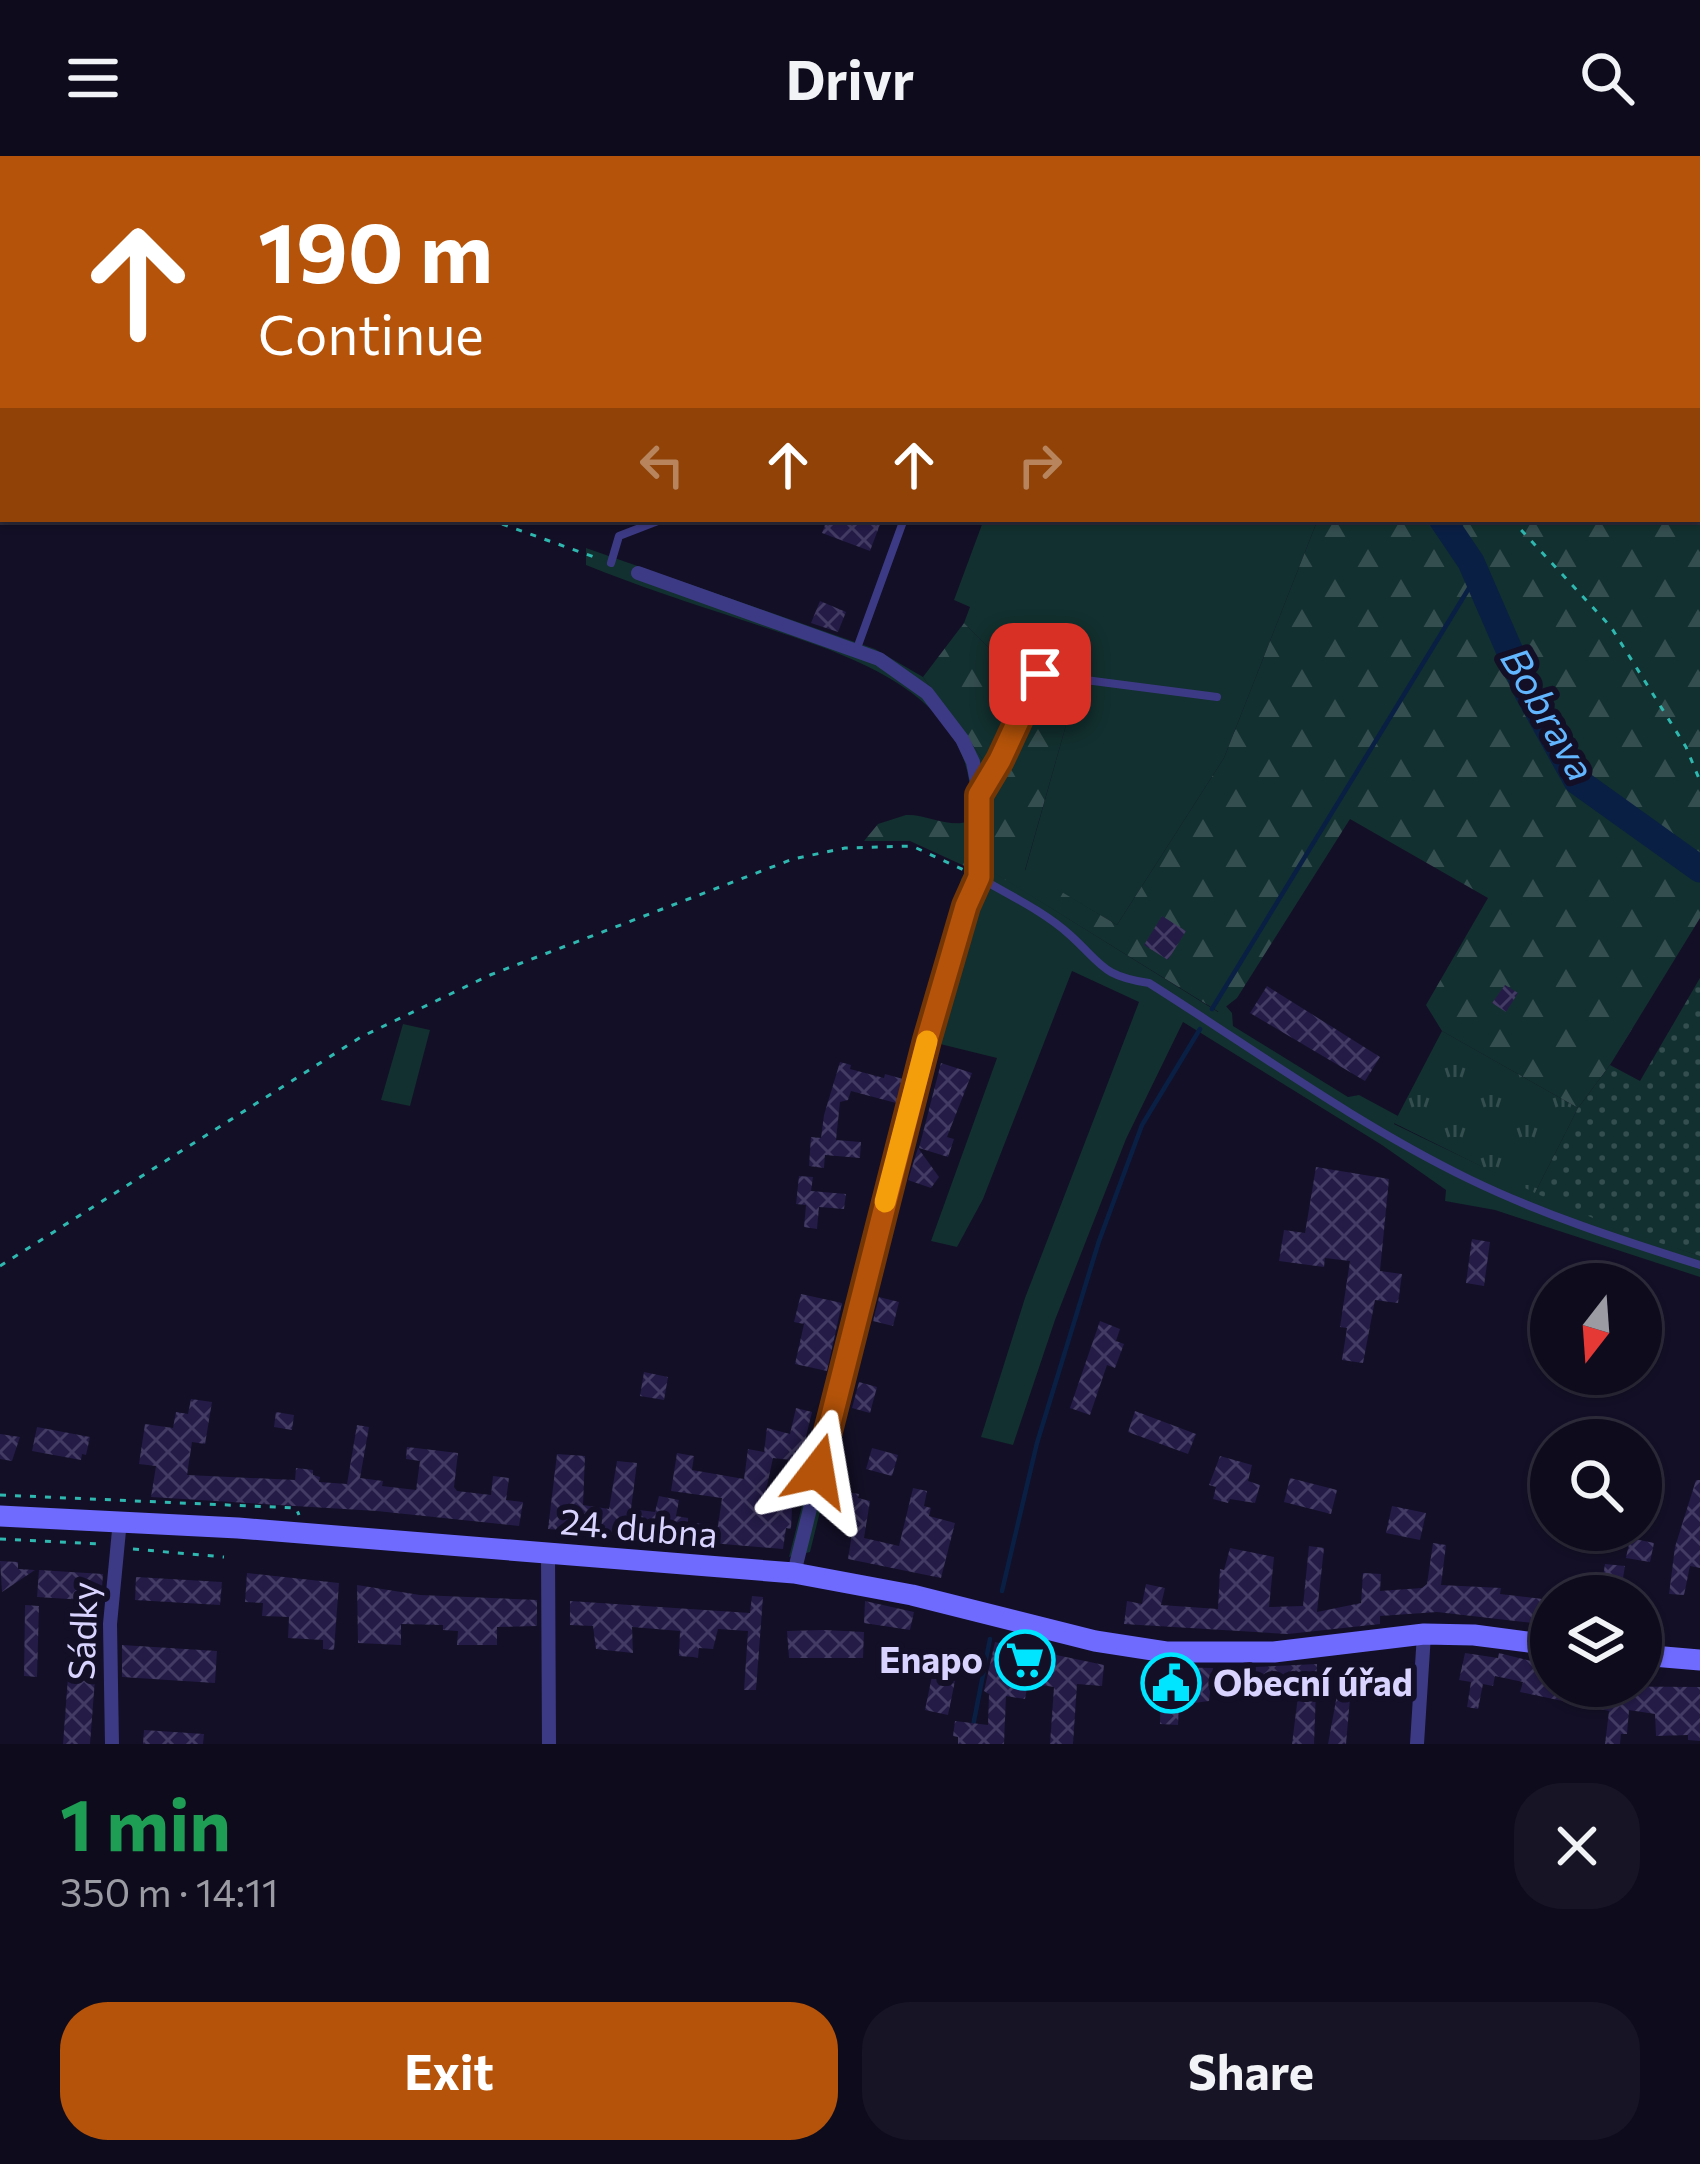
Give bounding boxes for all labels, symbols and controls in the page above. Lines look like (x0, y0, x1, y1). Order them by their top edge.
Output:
icon: menu (60, 45, 126, 111)
text: Drivr (786, 45, 914, 111)
icon: search (1574, 45, 1640, 111)
text: 190 m (258, 198, 493, 300)
icon: ahead (60, 204, 216, 360)
text: Continue (258, 300, 484, 366)
icon: left (629, 432, 695, 498)
icon: ahead (755, 432, 821, 498)
icon: ahead (881, 432, 947, 498)
icon: right (1007, 432, 1073, 498)
pin (989, 623, 1091, 725)
water label: Bobrava (1492, 638, 1607, 788)
icon: arrive (1007, 641, 1073, 707)
north arrow (1530, 1263, 1662, 1395)
map controls (1530, 1263, 1662, 1707)
position arrow (755, 1408, 881, 1534)
button: search (1530, 1419, 1662, 1551)
street label: 24. dubna (559, 1497, 720, 1555)
button: layers (1530, 1575, 1662, 1707)
street label: Sádky (57, 1581, 105, 1681)
supermarket icon: Enapo (994, 1629, 1056, 1691)
place label: Enapo (879, 1636, 983, 1680)
public building icon: Obecní úřad (1140, 1652, 1202, 1714)
place label: Obecní úřad (1213, 1659, 1413, 1703)
text: 1 min (60, 1778, 231, 1866)
button: close (1514, 1783, 1640, 1909)
text: 350 m · 14:11 (60, 1867, 278, 1915)
button: Exit (60, 2002, 838, 2140)
button: Share (862, 2002, 1640, 2140)

